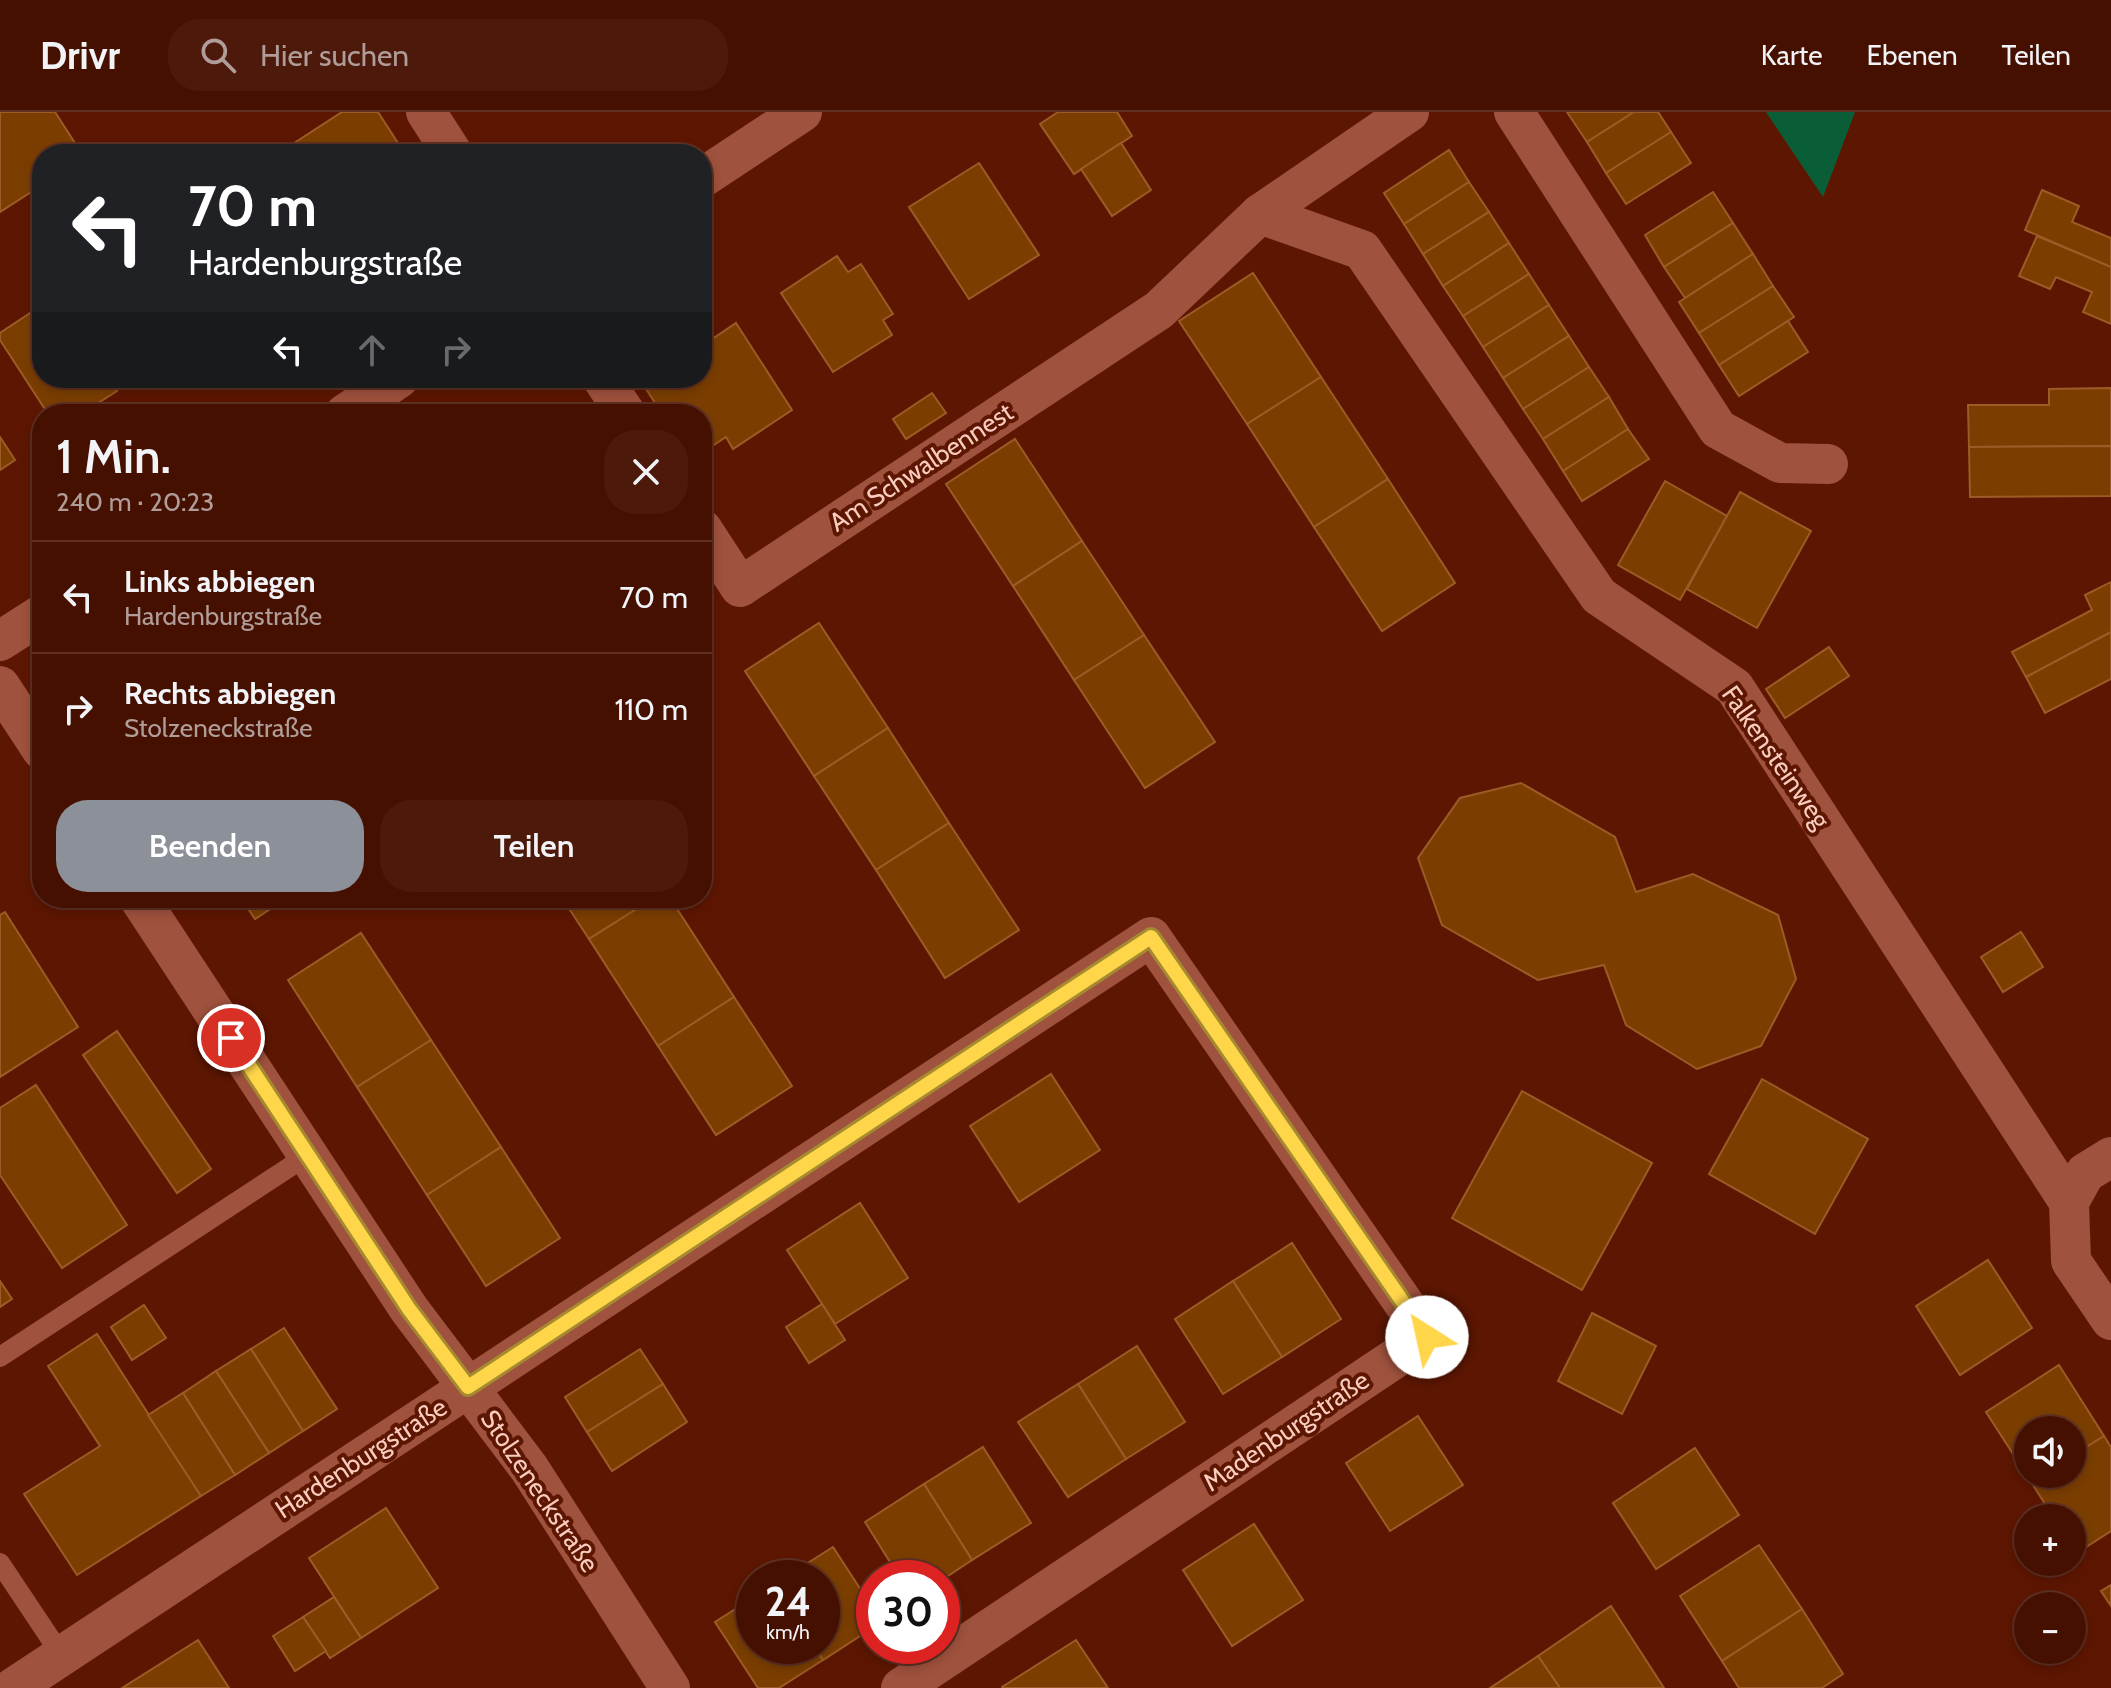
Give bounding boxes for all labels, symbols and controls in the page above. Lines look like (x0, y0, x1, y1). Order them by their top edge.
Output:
search box (168, 19, 728, 91)
text: Drivr (40, 32, 120, 79)
icon: search (196, 33, 240, 77)
text: Hier suchen (260, 37, 409, 74)
text: Karte (1761, 38, 1823, 72)
text: Ebenen (1867, 38, 1958, 72)
text: Teilen (2002, 38, 2071, 72)
text: 70 m (188, 172, 317, 240)
icon: left (56, 176, 160, 280)
text: Hardenburgstraße (188, 240, 462, 284)
icon: left (266, 328, 310, 372)
icon: ahead (350, 328, 394, 372)
icon: right (434, 328, 478, 372)
street label: Am Schwalbennest (823, 396, 1019, 538)
text: 1 Min. (56, 427, 171, 485)
button: close (604, 430, 688, 514)
text: 240 m · 20:23 (56, 486, 214, 518)
text: Links abbiegen (124, 563, 316, 600)
icon: left (56, 575, 100, 619)
text: 70 m (619, 579, 688, 616)
text: Hardenburgstraße (124, 600, 322, 632)
text: Rechts abbiegen (124, 675, 336, 712)
street label: Falkensteinweg (1715, 679, 1838, 836)
icon: right (56, 687, 100, 731)
text: 110 m (614, 691, 688, 728)
text: Stolzeneckstraße (124, 712, 313, 744)
button: Beenden (56, 800, 364, 892)
button: Teilen (380, 800, 688, 892)
pin (197, 1004, 265, 1072)
icon: arrive (209, 1016, 253, 1060)
position arrow (1385, 1295, 1469, 1379)
street label: Madenburgstraße (1197, 1364, 1375, 1498)
street label: Hardenburgstraße (269, 1391, 453, 1525)
street label: Stolzeneckstraße (474, 1404, 606, 1578)
map controls (2014, 1416, 2086, 1664)
button: sound (2014, 1416, 2086, 1488)
button: + (2014, 1504, 2086, 1576)
speed limit sign: 30 (856, 1560, 960, 1664)
text: 24 (765, 1577, 811, 1626)
button: − (2014, 1592, 2086, 1664)
text: km/h (766, 1620, 810, 1644)

